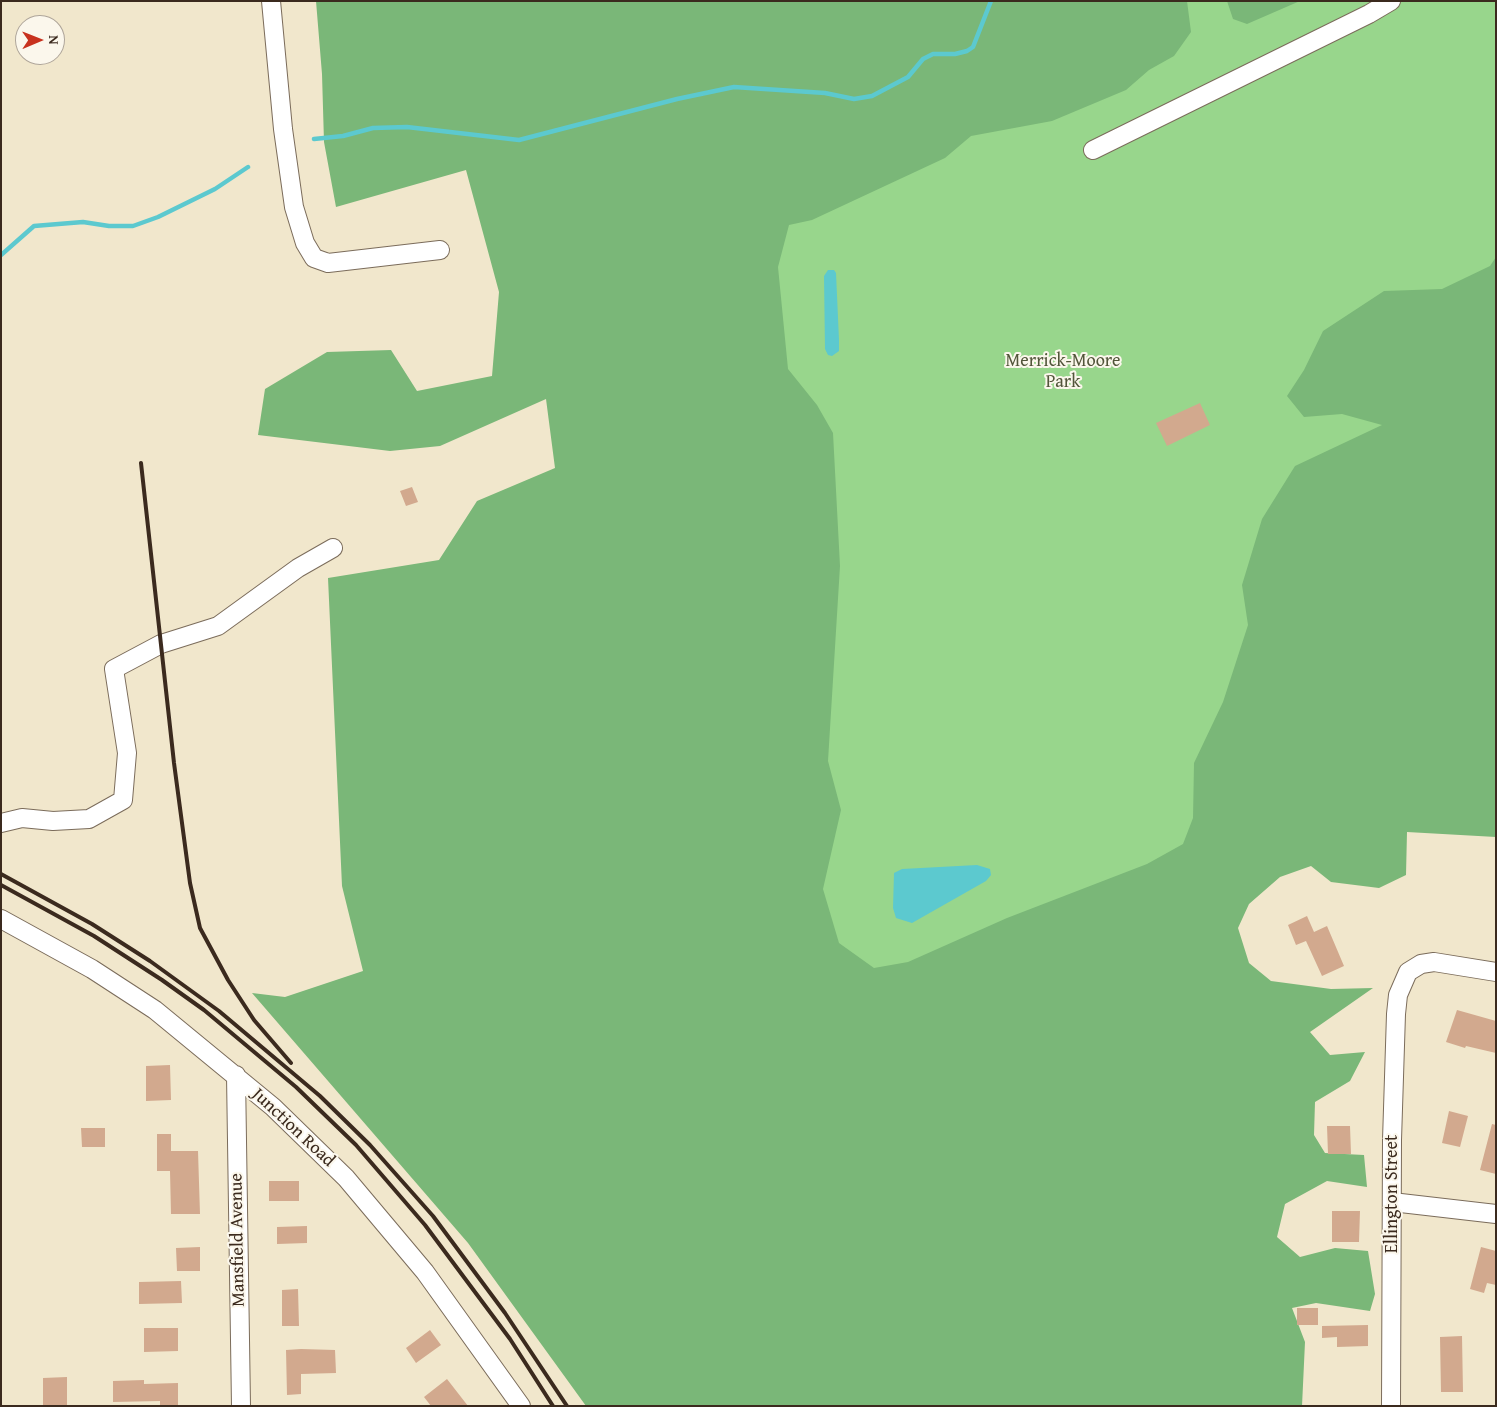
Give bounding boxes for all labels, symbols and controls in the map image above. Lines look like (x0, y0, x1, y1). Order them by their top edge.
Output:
north arrow (15, 15, 65, 65)
text: N (44, 35, 64, 45)
park label: Merrick-Moore Park (1006, 350, 1120, 392)
street label: Junction Road (247, 1084, 339, 1172)
street label: Ellington Street (1381, 1135, 1403, 1253)
street label: Mansfield Avenue (226, 1173, 250, 1307)

